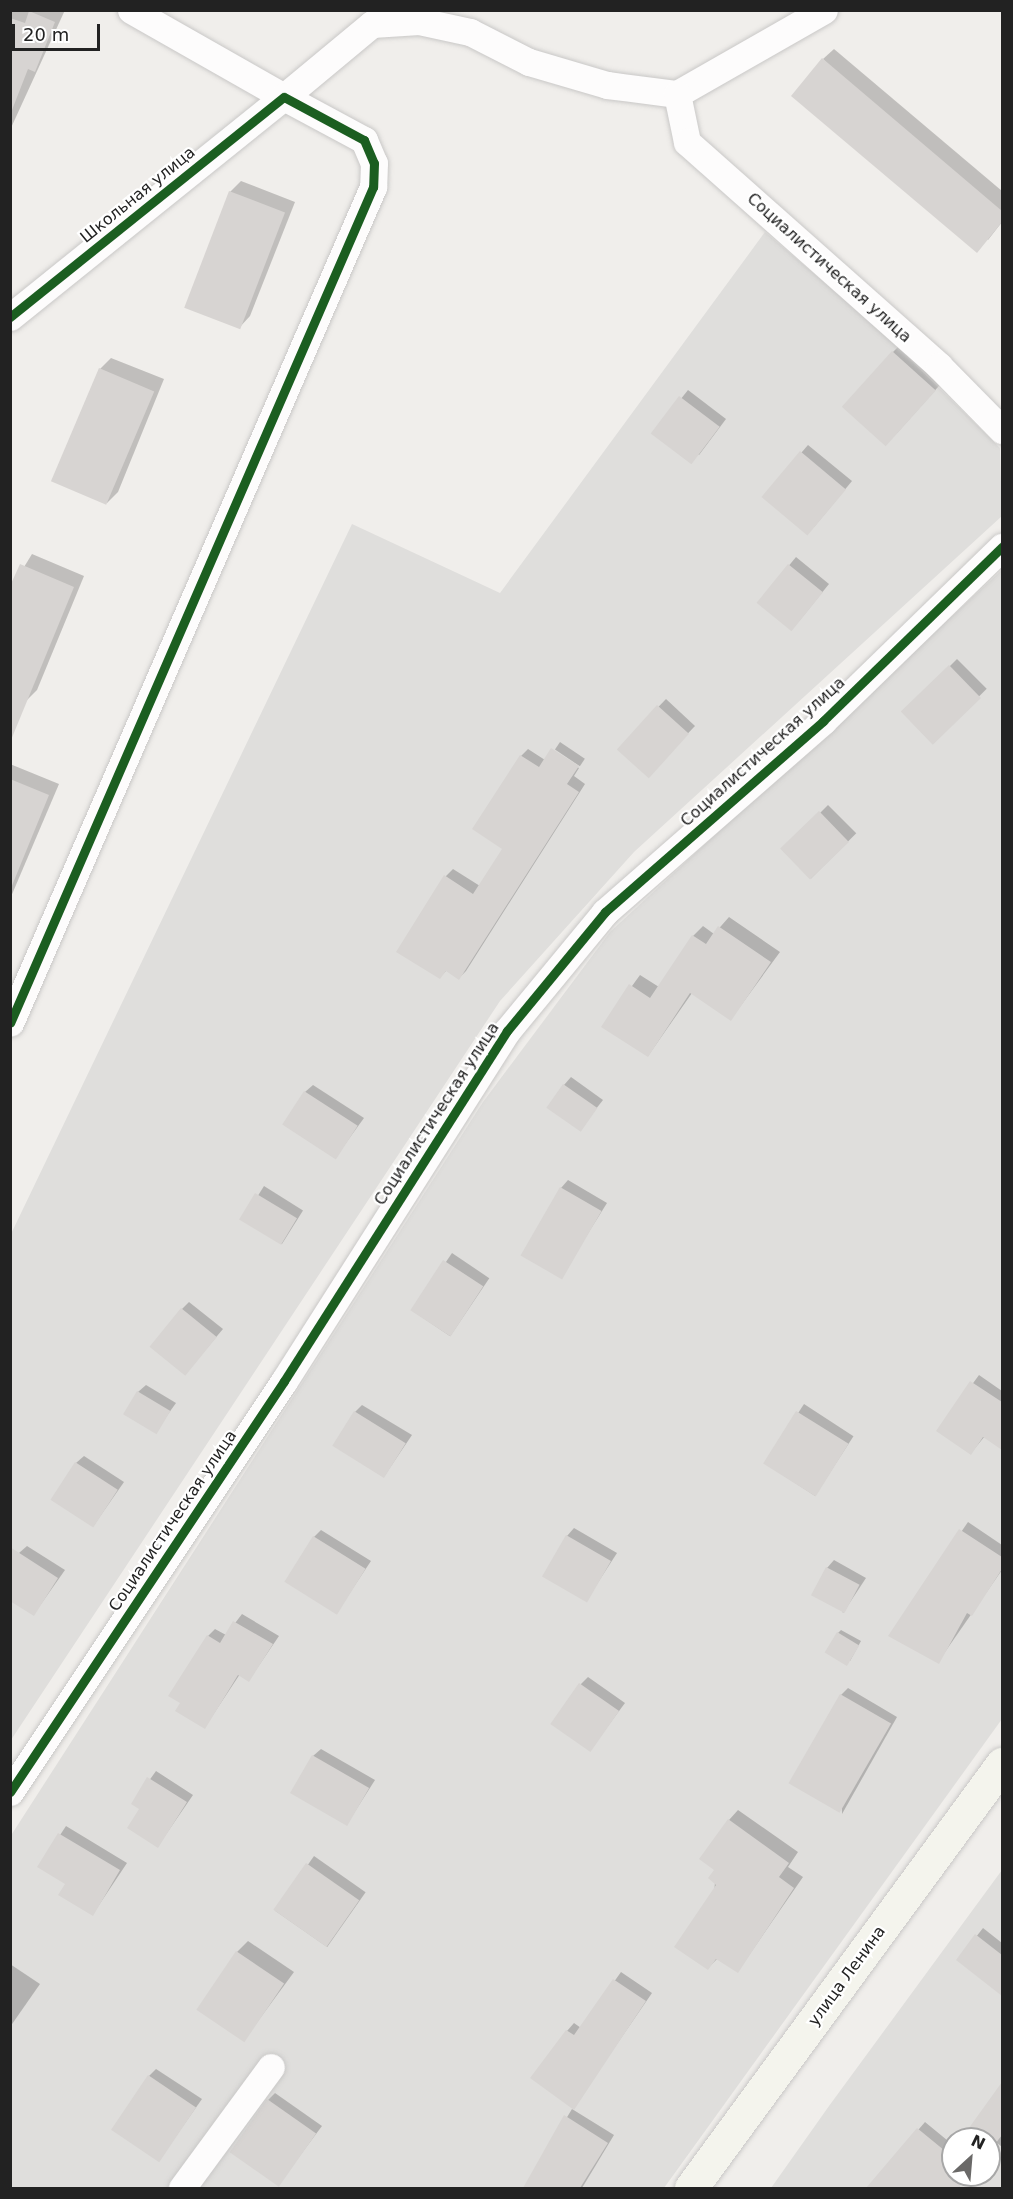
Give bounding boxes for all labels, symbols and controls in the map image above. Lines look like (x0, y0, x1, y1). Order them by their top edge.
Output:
scale bar (15, 12, 104, 50)
text: 20 m (23, 24, 69, 45)
street label: Школьная улица (77, 143, 199, 247)
street label: Социалистическая улица (743, 189, 915, 347)
street label: Социалистическая улица (677, 673, 849, 831)
street label: Социалистическая улица (371, 1019, 503, 1209)
street label: Социалистическая улица (105, 1427, 241, 1615)
street label: улица Ленина (804, 1922, 890, 2030)
north arrow (941, 2127, 1001, 2187)
text: N (968, 2131, 988, 2154)

